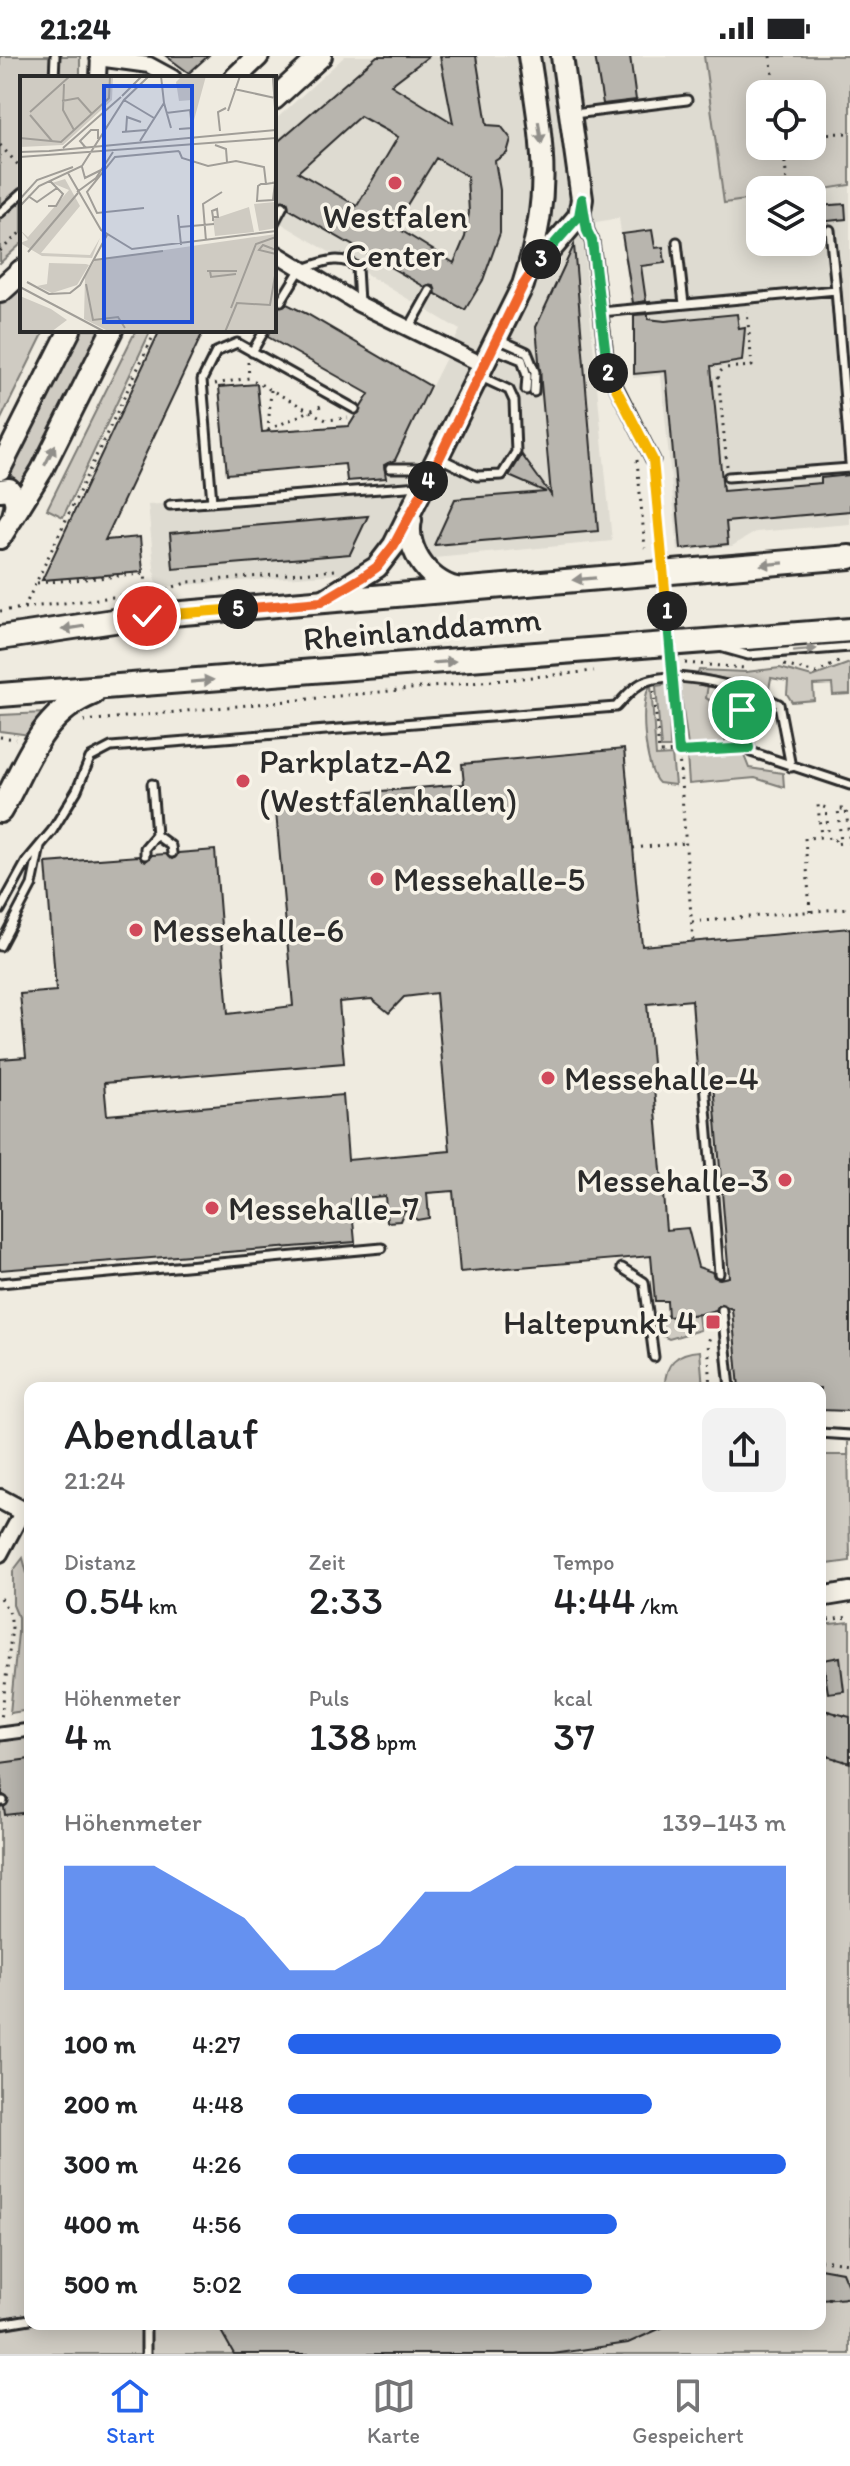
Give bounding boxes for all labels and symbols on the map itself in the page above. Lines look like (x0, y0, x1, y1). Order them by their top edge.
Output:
inset map (20, 76, 276, 332)
one-way arrow (534, 121, 547, 146)
marker: Westfalen Center (386, 174, 404, 192)
place label: Westfalen Center (322, 196, 468, 276)
pin: 3 (521, 239, 561, 279)
pin: 2 (588, 353, 628, 393)
one-way arrow (43, 444, 57, 467)
pin: 4 (408, 461, 448, 501)
one-way arrow (759, 557, 784, 570)
one-way arrow (571, 573, 596, 586)
pin (113, 582, 181, 650)
pin: 5 (218, 589, 258, 629)
pin: 1 (647, 591, 687, 631)
street label: Rheinlanddamm (301, 598, 543, 660)
one-way arrow (61, 622, 86, 634)
one-way arrow (793, 644, 818, 657)
one-way arrow (432, 655, 457, 668)
one-way arrow (190, 674, 215, 687)
pin (708, 676, 776, 744)
place label: Parkplatz-A2 (Westfalenhallen) (259, 741, 517, 821)
marker: Parkplatz-A2 (Westfalenhallen) (234, 772, 252, 790)
place label: Messehalle-5 (393, 859, 585, 900)
marker: Messehalle-5 (368, 870, 386, 888)
place label: Messehalle-6 (152, 910, 344, 951)
marker: Messehalle-6 (127, 921, 145, 939)
place label: Messehalle-4 (564, 1058, 759, 1099)
marker: Messehalle-4 (539, 1069, 557, 1087)
place label: Messehalle-3 (576, 1160, 769, 1201)
marker: Messehalle-3 (776, 1171, 794, 1189)
place label: Messehalle-7 (228, 1188, 419, 1229)
marker: Messehalle-7 (203, 1199, 221, 1217)
place label: Haltepunkt 4 (503, 1302, 697, 1343)
marker: Haltepunkt 4 (704, 1313, 722, 1331)

